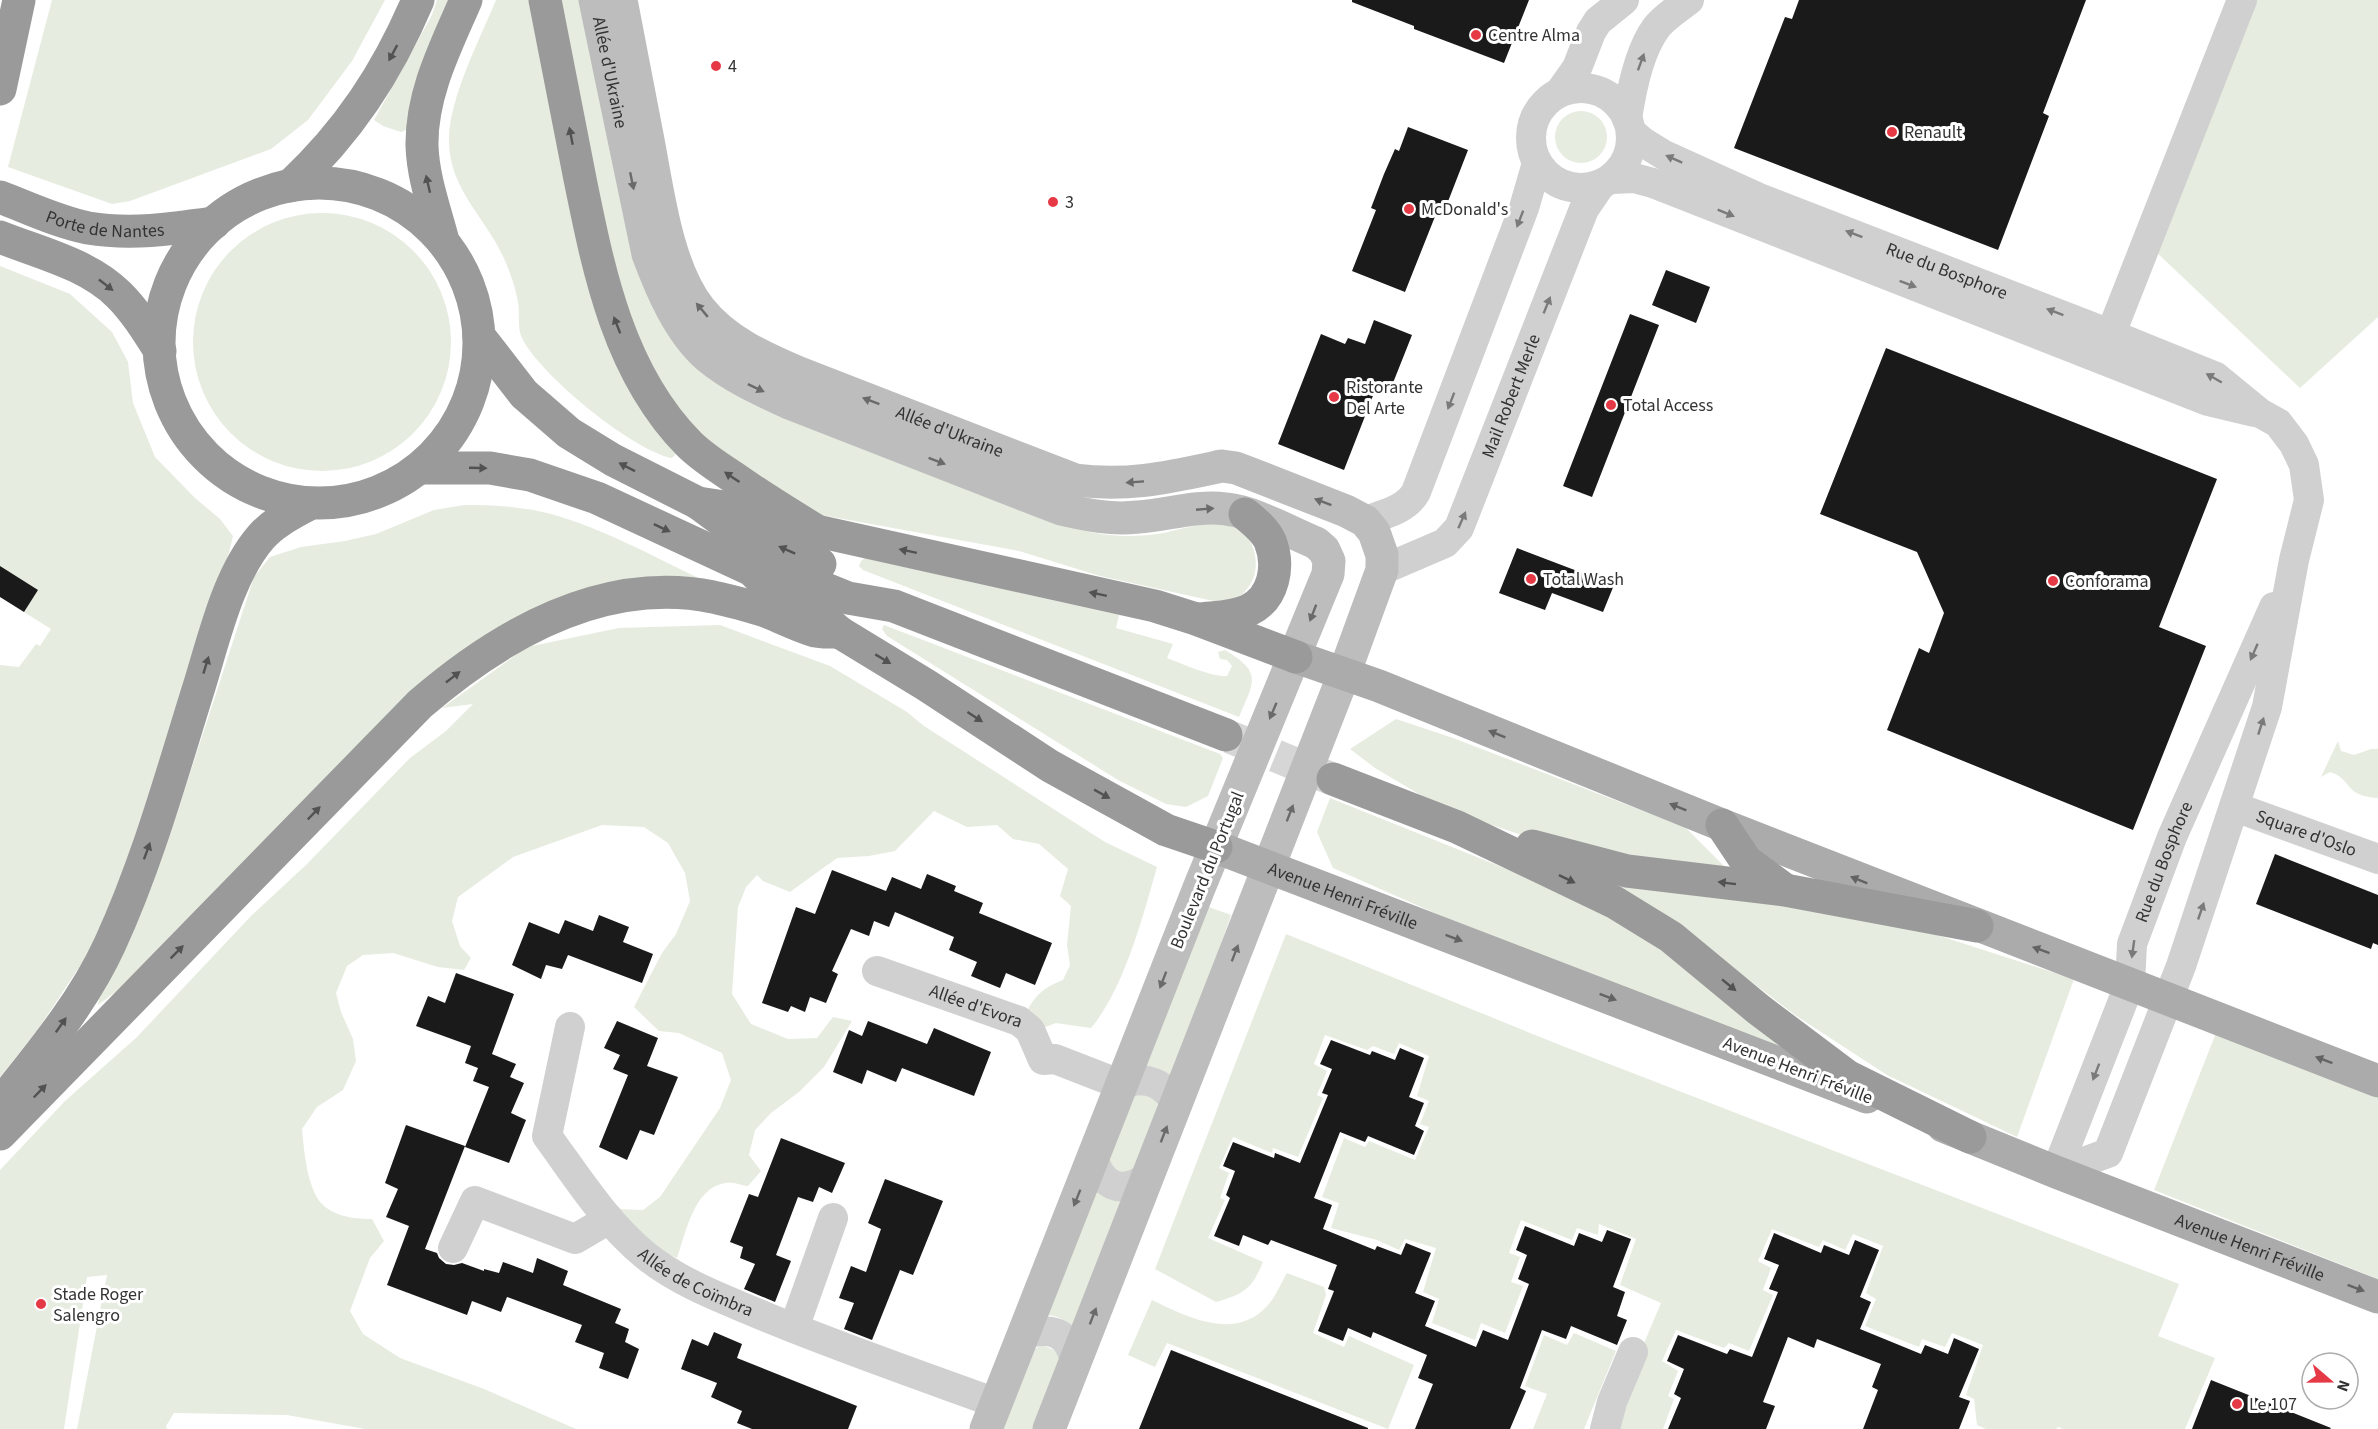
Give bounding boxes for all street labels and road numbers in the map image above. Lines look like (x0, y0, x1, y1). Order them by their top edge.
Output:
street label: Allée d'Ukraine (586, 14, 633, 131)
street label: Porte de Nantes (42, 204, 165, 244)
street label: Rue du Bosphore (1882, 236, 2011, 306)
street label: Mail Robert Merle (1476, 330, 1547, 462)
street label: Allée d'Ukraine (892, 400, 1007, 464)
street label: Boulevard du Portugal (1164, 788, 1251, 953)
street label: Rue du Bosphore (2129, 797, 2199, 926)
street label: Square d'Oslo (2252, 804, 2360, 863)
street label: Avenue Henri Fréville (1264, 856, 1421, 936)
street label: Allée d'Evora (926, 978, 1026, 1034)
street label: Avenue Henri Fréville (1719, 1030, 1876, 1111)
street label: Avenue Henri Fréville (2171, 1207, 2328, 1288)
street label: Allée de Coïmbra (632, 1242, 757, 1323)

